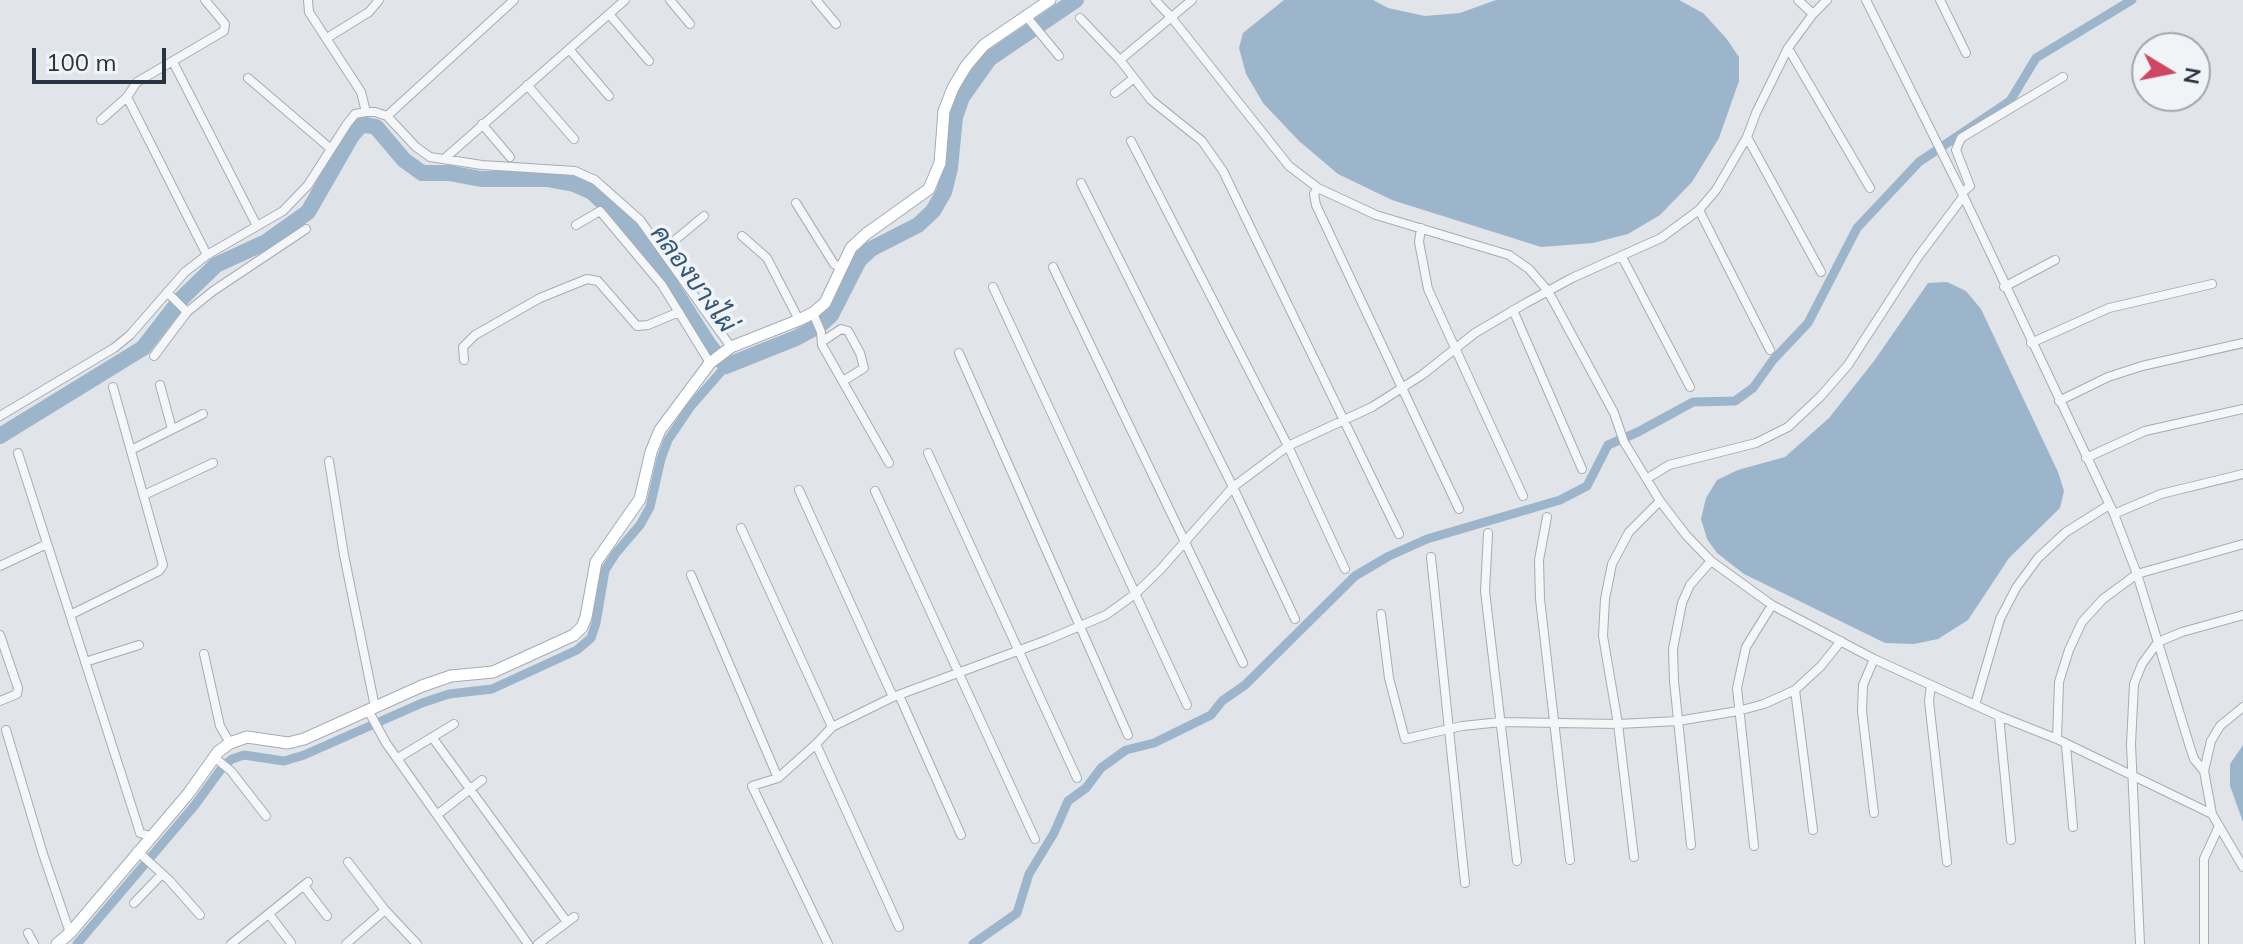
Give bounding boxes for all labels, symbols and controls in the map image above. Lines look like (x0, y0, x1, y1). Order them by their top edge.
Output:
scale bar (36, 32, 170, 82)
north arrow (2131, 32, 2211, 112)
text: 100 m (46, 47, 117, 77)
text: N (2177, 65, 2208, 86)
water label: คลองบางไผ่ (644, 219, 742, 339)

